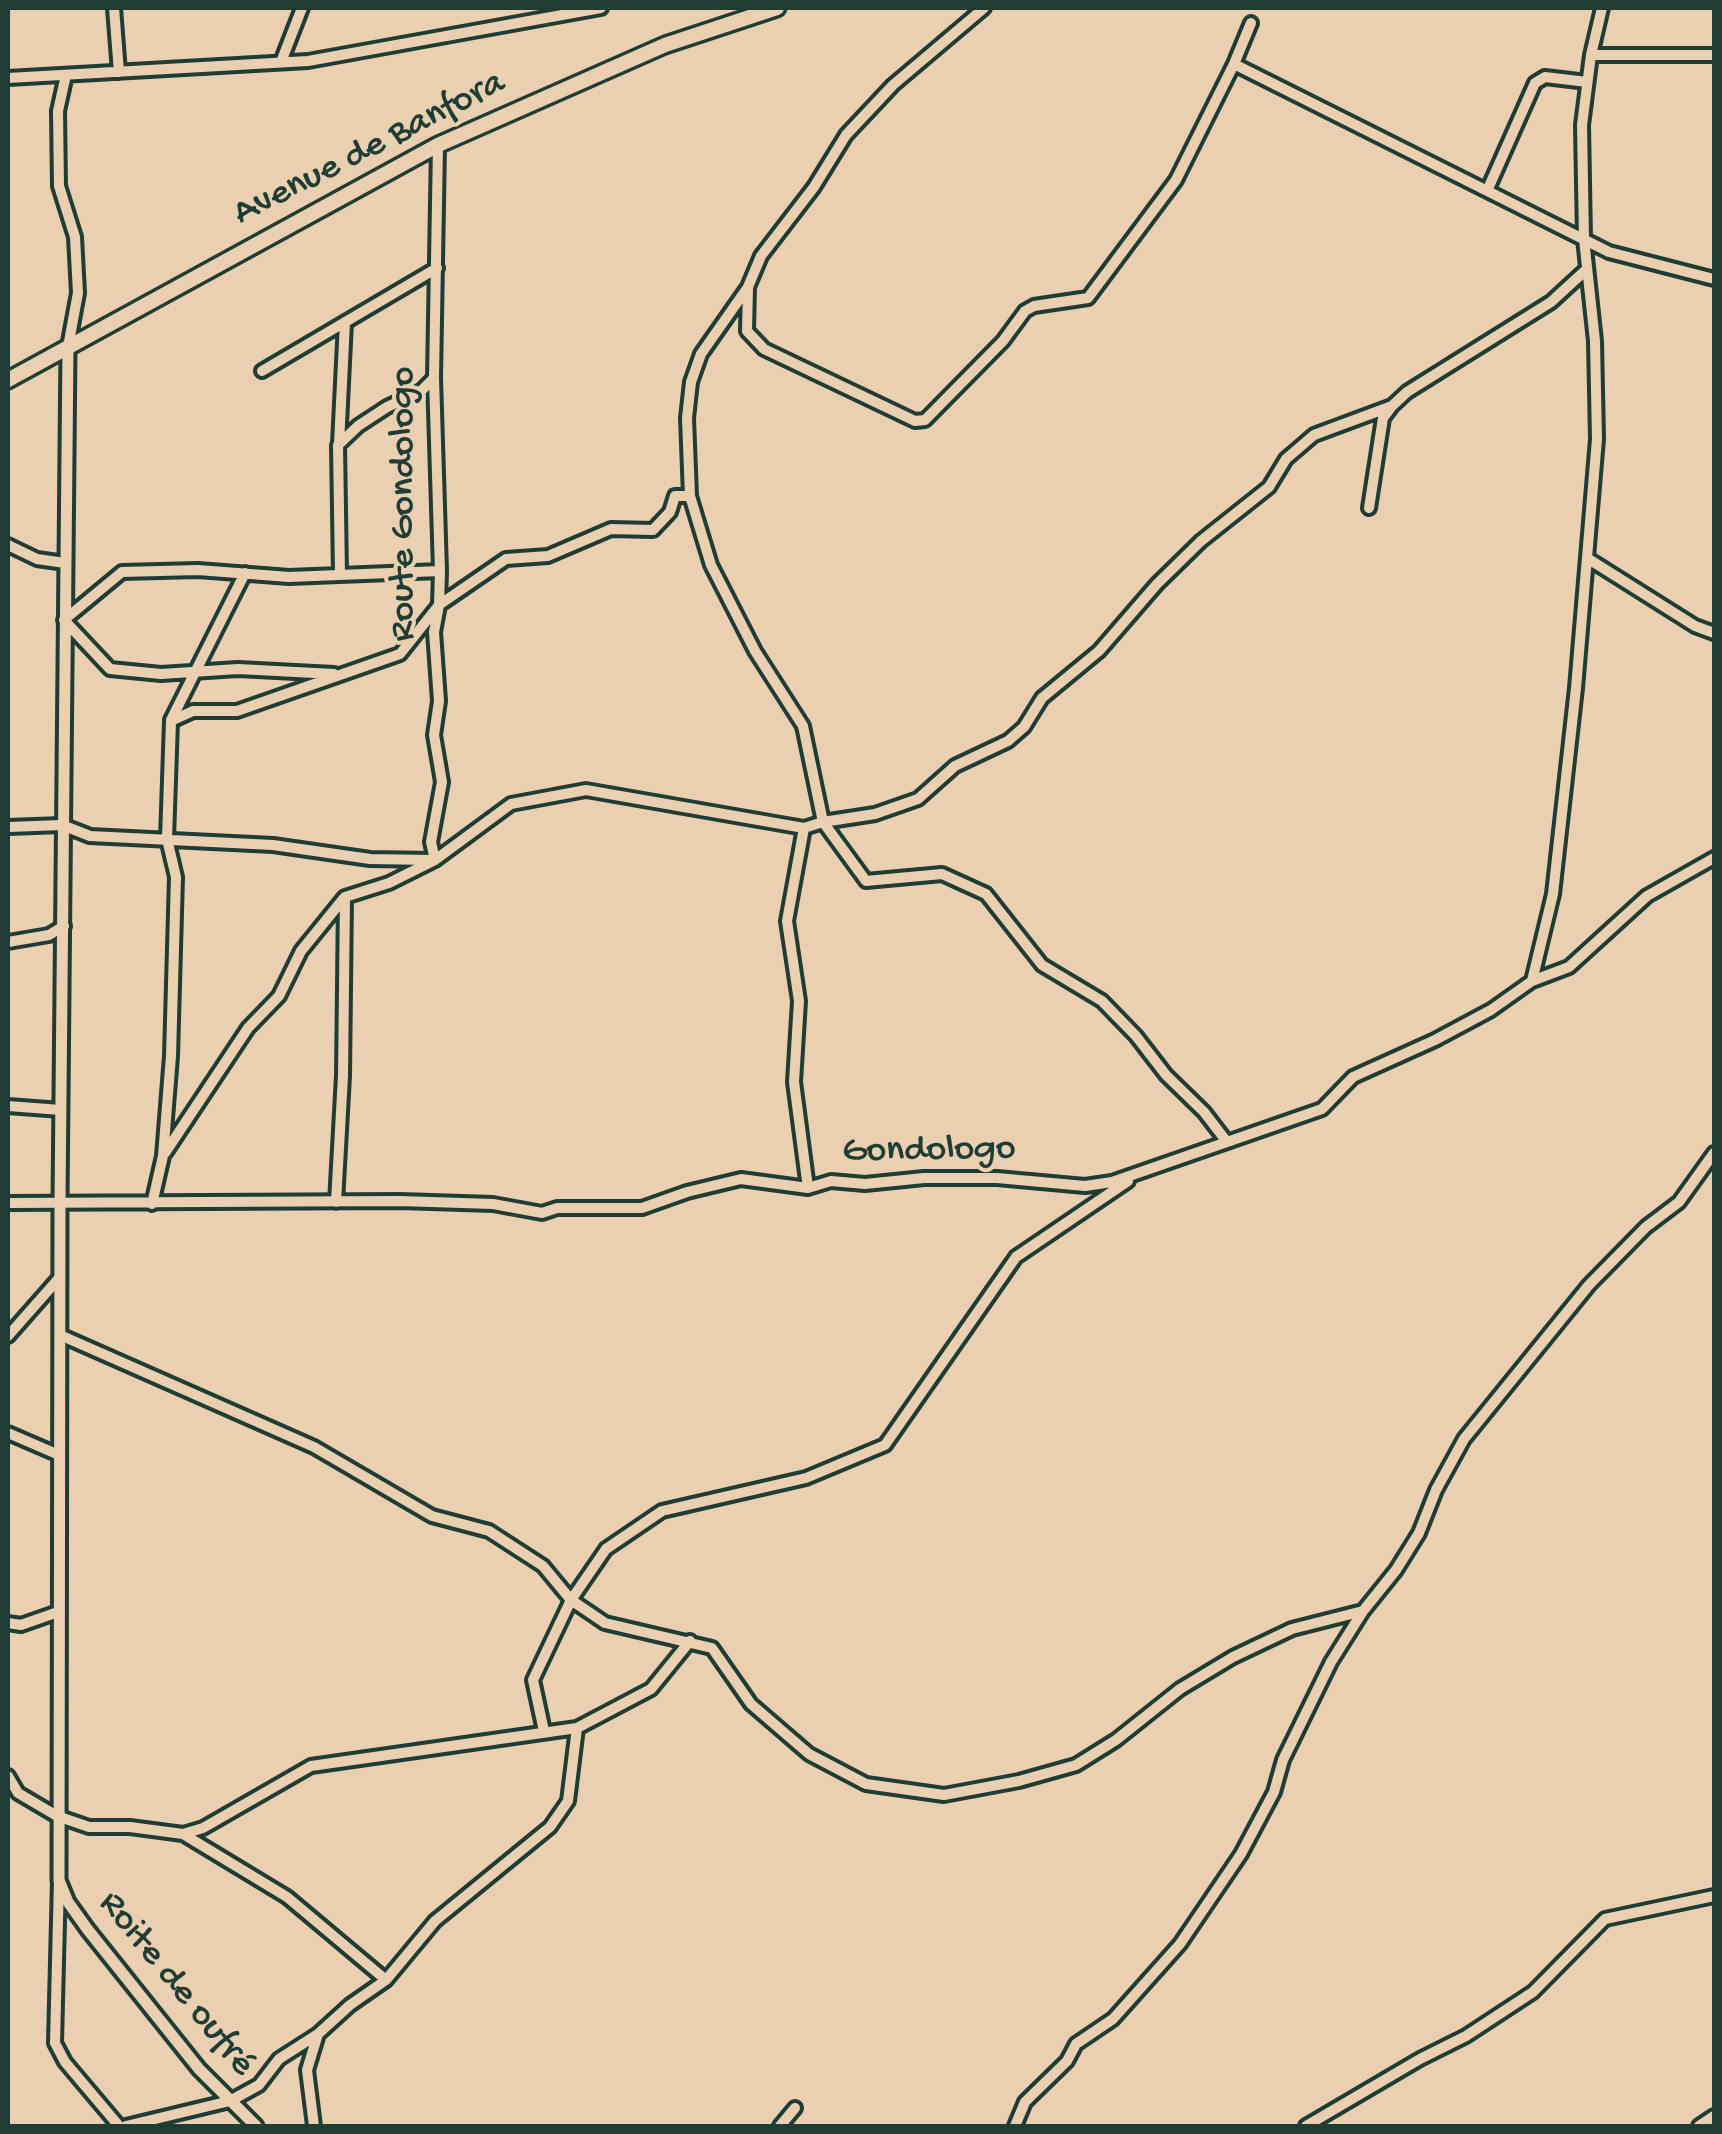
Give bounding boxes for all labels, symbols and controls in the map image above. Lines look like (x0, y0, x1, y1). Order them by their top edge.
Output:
street label: Avenue de Banfora (227, 62, 513, 238)
street label: Route Gondologo (382, 367, 428, 641)
street label: Gondologo (842, 1128, 1016, 1176)
street label: Roite de oufré (86, 1883, 264, 2087)

